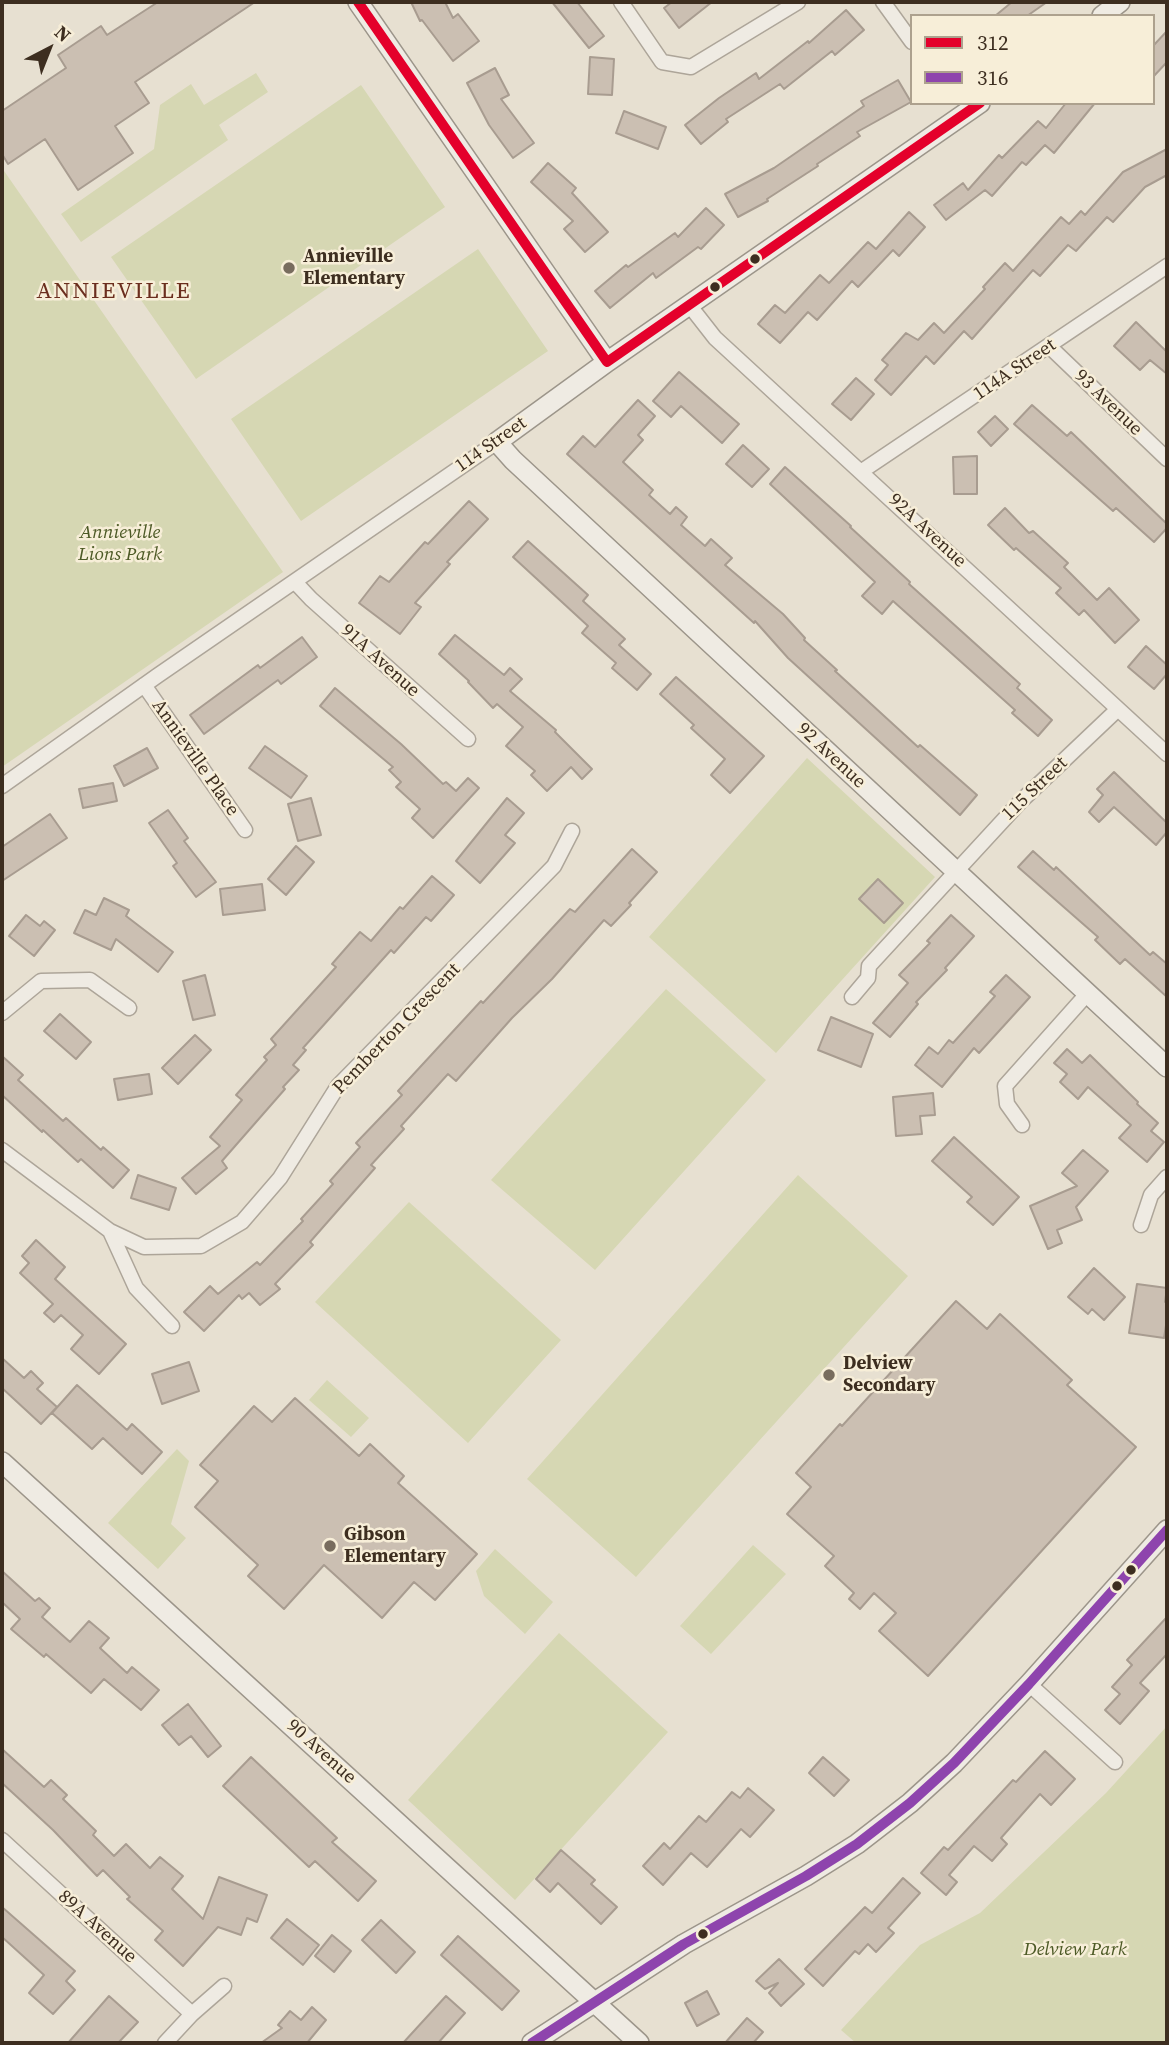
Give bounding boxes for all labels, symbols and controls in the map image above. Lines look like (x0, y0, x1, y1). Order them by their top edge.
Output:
north arrow (14, 14, 84, 84)
legend (910, 14, 1155, 105)
text: N (49, 19, 77, 48)
text: 312 (977, 28, 1009, 57)
text: 316 (977, 63, 1009, 92)
place label: Annieville Elementary (303, 246, 405, 290)
unlabelled marker (748, 252, 762, 266)
marker: Annieville Elementary (281, 260, 297, 276)
district label: ANNIEVILLE (38, 278, 190, 306)
unlabelled marker (708, 280, 722, 294)
street label: 114A Street (969, 334, 1061, 406)
street label: 93 Avenue (1069, 365, 1147, 441)
street label: 114 Street (451, 412, 531, 478)
street label: 92A Avenue (883, 489, 971, 573)
park label: Annieville Lions Park (78, 522, 162, 566)
street label: 91A Avenue (336, 620, 424, 702)
street label: Annieville Place (146, 695, 244, 821)
street label: 92 Avenue (792, 718, 870, 794)
street label: 115 Street (998, 752, 1072, 826)
street label: Pemberton Crescent (329, 959, 465, 1099)
place label: Delview Secondary (843, 1353, 936, 1397)
marker: Delview Secondary (821, 1367, 837, 1383)
place label: Gibson Elementary (344, 1524, 446, 1568)
marker: Gibson Elementary (322, 1538, 338, 1554)
unlabelled marker (1124, 1563, 1138, 1577)
unlabelled marker (1110, 1579, 1124, 1593)
street label: 90 Avenue (281, 1715, 361, 1789)
street label: 89A Avenue (53, 1886, 141, 1968)
unlabelled marker (696, 1927, 710, 1941)
park label: Delview Park (1023, 1939, 1127, 1961)

